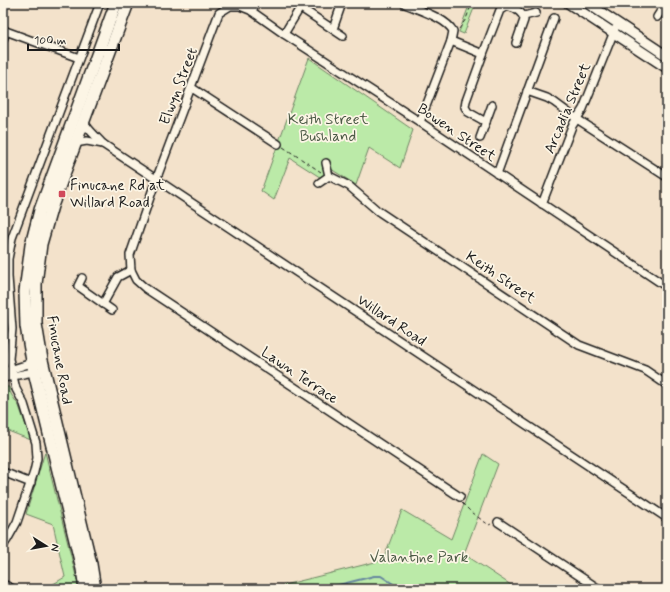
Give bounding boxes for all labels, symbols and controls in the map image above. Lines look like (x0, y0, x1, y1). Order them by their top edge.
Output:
scale bar (28, 26, 119, 52)
text: 100 m (34, 33, 66, 49)
street label: Elwyn Street (155, 44, 203, 128)
street label: Arcadia Street (540, 60, 596, 157)
street label: Bowen Street (413, 99, 500, 167)
park label: Keith Street Bushland (288, 110, 368, 147)
place label: Finucane Rd at Willard Road (70, 176, 165, 213)
marker: Finucane Rd at Willard Road (57, 189, 67, 199)
street label: Keith Street (461, 247, 540, 309)
street label: Willard Road (353, 290, 430, 351)
street label: Finucane Road (41, 314, 77, 406)
street label: Lawn Terrace (257, 343, 342, 409)
north arrow (26, 526, 66, 566)
text: N (47, 543, 62, 553)
park label: Valantine Park (370, 548, 469, 568)

